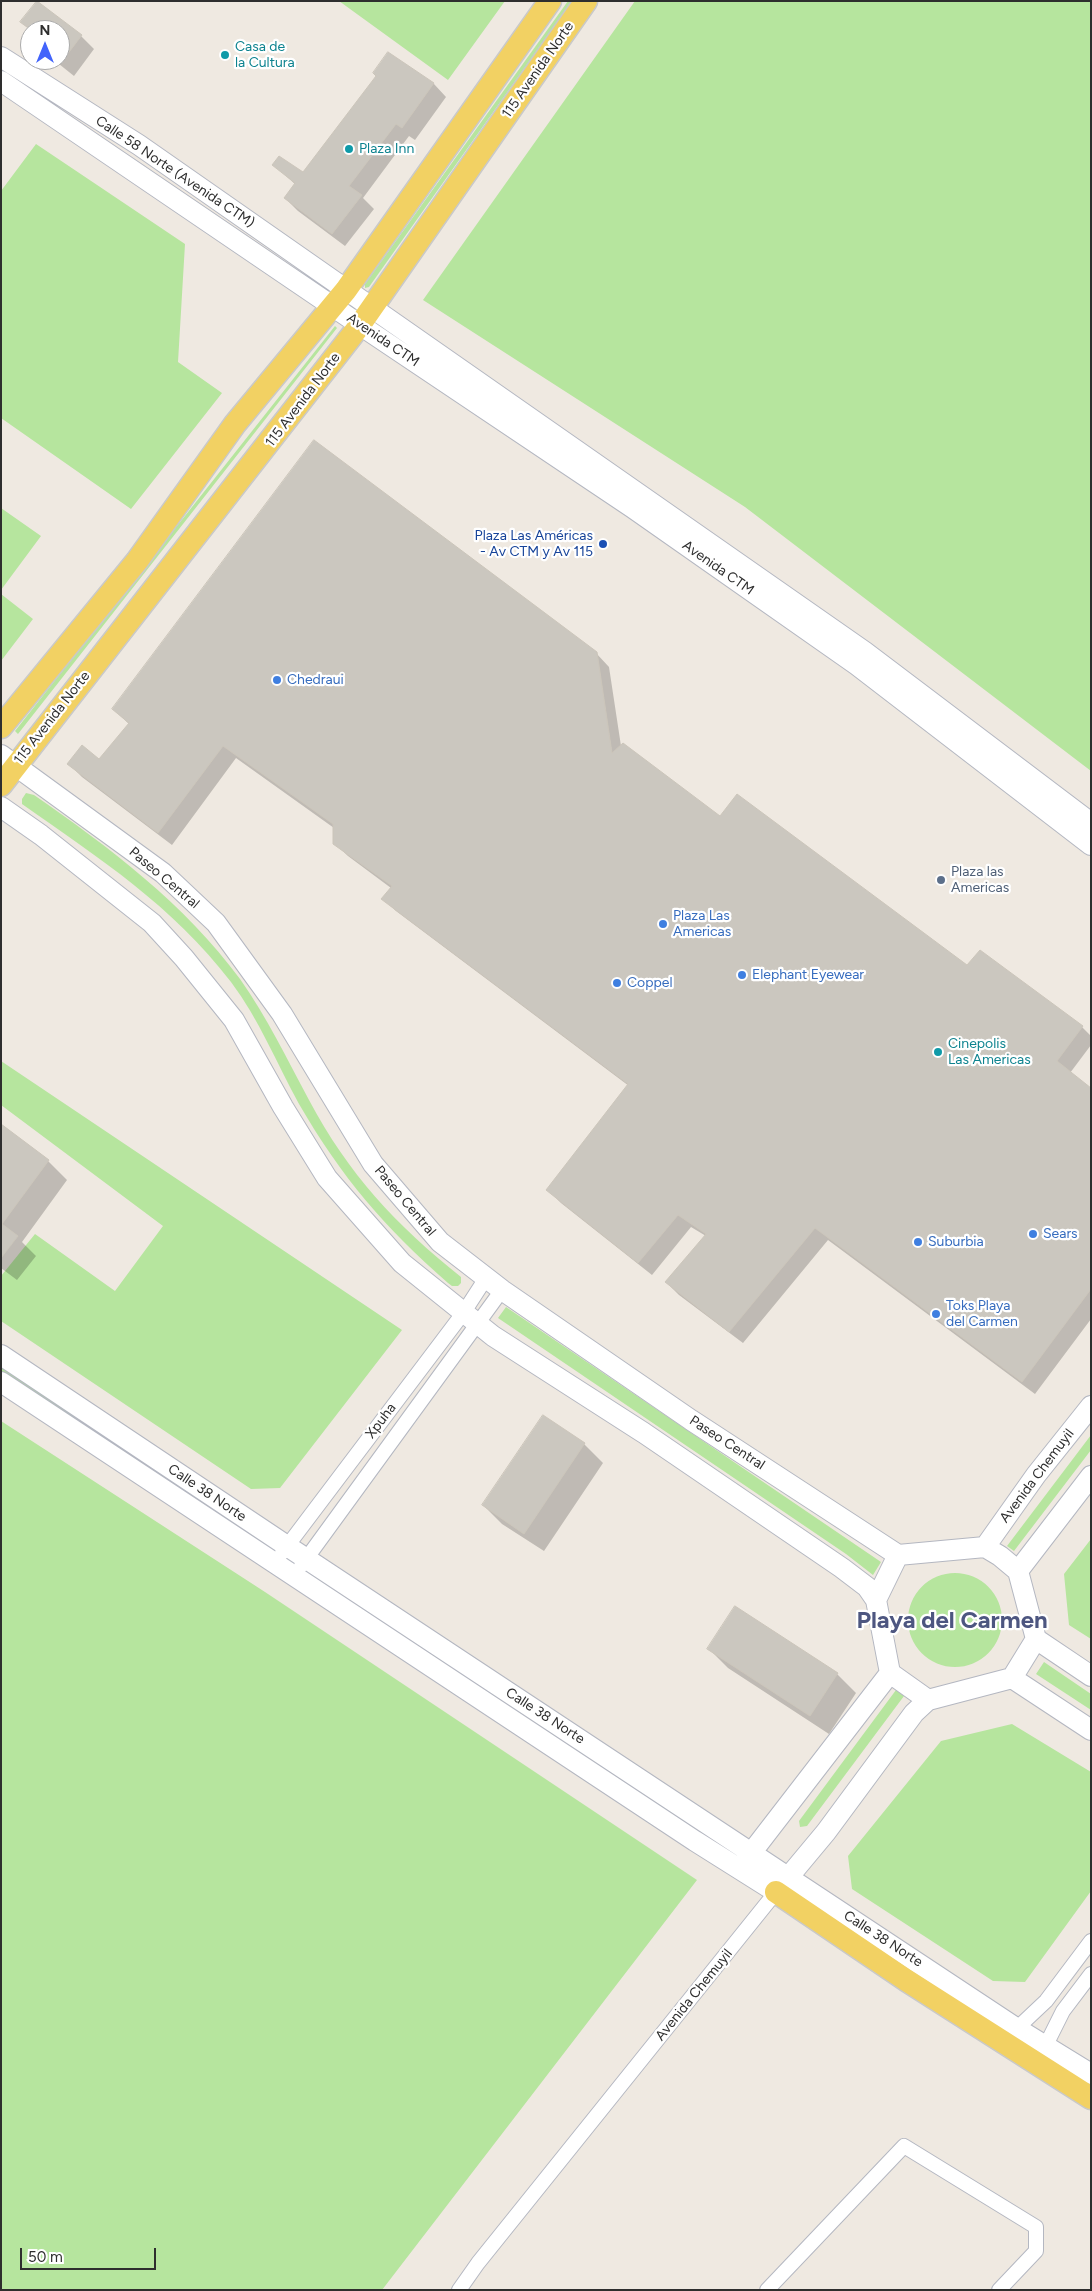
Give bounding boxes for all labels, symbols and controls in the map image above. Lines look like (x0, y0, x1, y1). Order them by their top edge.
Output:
street label: 115 Avenida Norte (499, 19, 577, 121)
north arrow (20, 20, 70, 70)
text: N (40, 22, 50, 39)
place label: Casa de la Cultura (235, 39, 295, 72)
marker: Casa de la Cultura (219, 49, 231, 61)
street label: Calle 58 Norte (Avenida CTM) (92, 112, 258, 232)
place label: Plaza Inn (359, 141, 414, 157)
marker: Plaza Inn (343, 143, 355, 155)
street label: Avenida CTM (344, 310, 422, 370)
street label: 115 Avenida Norte (262, 350, 344, 450)
place label: Plaza Las Américas - Av CTM y Av 115 (475, 528, 593, 560)
street label: Avenida CTM (679, 537, 757, 599)
marker: Plaza Las Américas - Av CTM y Av 115 (597, 538, 609, 550)
street label: 115 Avenida Norte (10, 668, 94, 768)
place label: Chedraui (287, 672, 344, 688)
marker: Chedraui (271, 674, 283, 686)
street label: Paseo Central (125, 844, 203, 912)
place label: Plaza las Americas (951, 864, 1009, 896)
marker: Plaza las Americas (935, 874, 947, 886)
place label: Plaza Las Americas (673, 908, 731, 940)
marker: Plaza Las Americas (657, 918, 669, 930)
place label: Elephant Eyewear (752, 967, 864, 983)
marker: Elephant Eyewear (736, 969, 748, 981)
place label: Coppel (627, 975, 672, 991)
marker: Coppel (611, 977, 623, 989)
place label: Cinepolis Las Americas (948, 1036, 1031, 1068)
marker: Cinepolis Las Americas (932, 1046, 944, 1058)
street label: Paseo Central (371, 1162, 439, 1240)
place label: Sears (1043, 1226, 1078, 1242)
marker: Sears (1027, 1228, 1039, 1240)
place label: Suburbia (928, 1234, 984, 1250)
marker: Suburbia (912, 1236, 924, 1248)
place label: Toks Playa del Carmen (946, 1298, 1018, 1330)
marker: Toks Playa del Carmen (930, 1308, 942, 1320)
street label: Xpuha (362, 1400, 400, 1442)
street label: Paseo Central (686, 1412, 768, 1474)
street label: Avenida Chemuyil (996, 1426, 1078, 1526)
street label: Calle 38 Norte (165, 1461, 249, 1525)
district label: Playa del Carmen (856, 1607, 1048, 1635)
street label: Calle 38 Norte (502, 1684, 588, 1748)
street label: Calle 38 Norte (840, 1907, 926, 1971)
street label: Avenida Chemuyil (652, 1946, 736, 2044)
scale bar (22, 2238, 159, 2270)
text: 50 m (28, 2248, 63, 2266)

